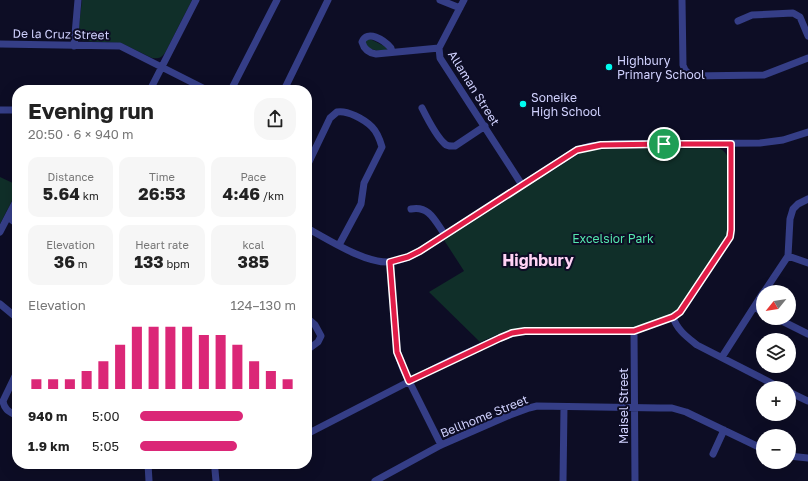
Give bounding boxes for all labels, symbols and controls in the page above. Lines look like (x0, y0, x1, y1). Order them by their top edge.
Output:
street label: De la Cruz Street (13, 26, 110, 42)
street label: Allaman Street (445, 48, 503, 128)
place label: Highbury Primary School (617, 53, 705, 82)
marker: Highbury Primary School (604, 62, 614, 72)
place label: Soneike High School (531, 90, 601, 119)
text: Evening run (28, 97, 154, 124)
button: share (254, 98, 296, 140)
marker: Soneike High School (518, 99, 528, 109)
text: 20:50 · 6 × 940 m (28, 126, 134, 142)
pin (647, 127, 681, 161)
icon: arrive (653, 133, 675, 155)
text: Distance (48, 170, 94, 183)
text: Time (149, 170, 175, 183)
text: Pace (240, 170, 266, 183)
text: 5.64 (43, 183, 80, 204)
text: 26:53 (138, 183, 186, 204)
text: 4:46 (223, 183, 260, 204)
text: km (80, 189, 99, 202)
text: /km (260, 189, 284, 202)
park label: Excelsior Park (572, 231, 654, 246)
text: Elevation (46, 238, 95, 251)
text: Heart rate (135, 238, 189, 251)
text: kcal (242, 238, 264, 251)
district label: Highbury (502, 250, 574, 270)
text: 36 (54, 251, 75, 272)
text: 133 (134, 251, 164, 272)
text: 385 (238, 251, 269, 272)
text: m (75, 257, 88, 270)
text: bpm (164, 257, 190, 270)
north arrow (756, 285, 796, 325)
map controls (756, 285, 796, 469)
text: Elevation (28, 297, 86, 313)
text: 124–130 m (231, 297, 296, 313)
button: layers (756, 333, 796, 373)
street label: Maisel Street (616, 368, 631, 444)
button: + (756, 381, 796, 421)
street label: Bellhome Street (438, 391, 530, 440)
text: 940 m (28, 408, 67, 424)
text: 5:00 (92, 408, 120, 424)
button: − (756, 429, 796, 469)
text: 1.9 km (28, 438, 69, 454)
text: 5:05 (92, 438, 119, 454)

